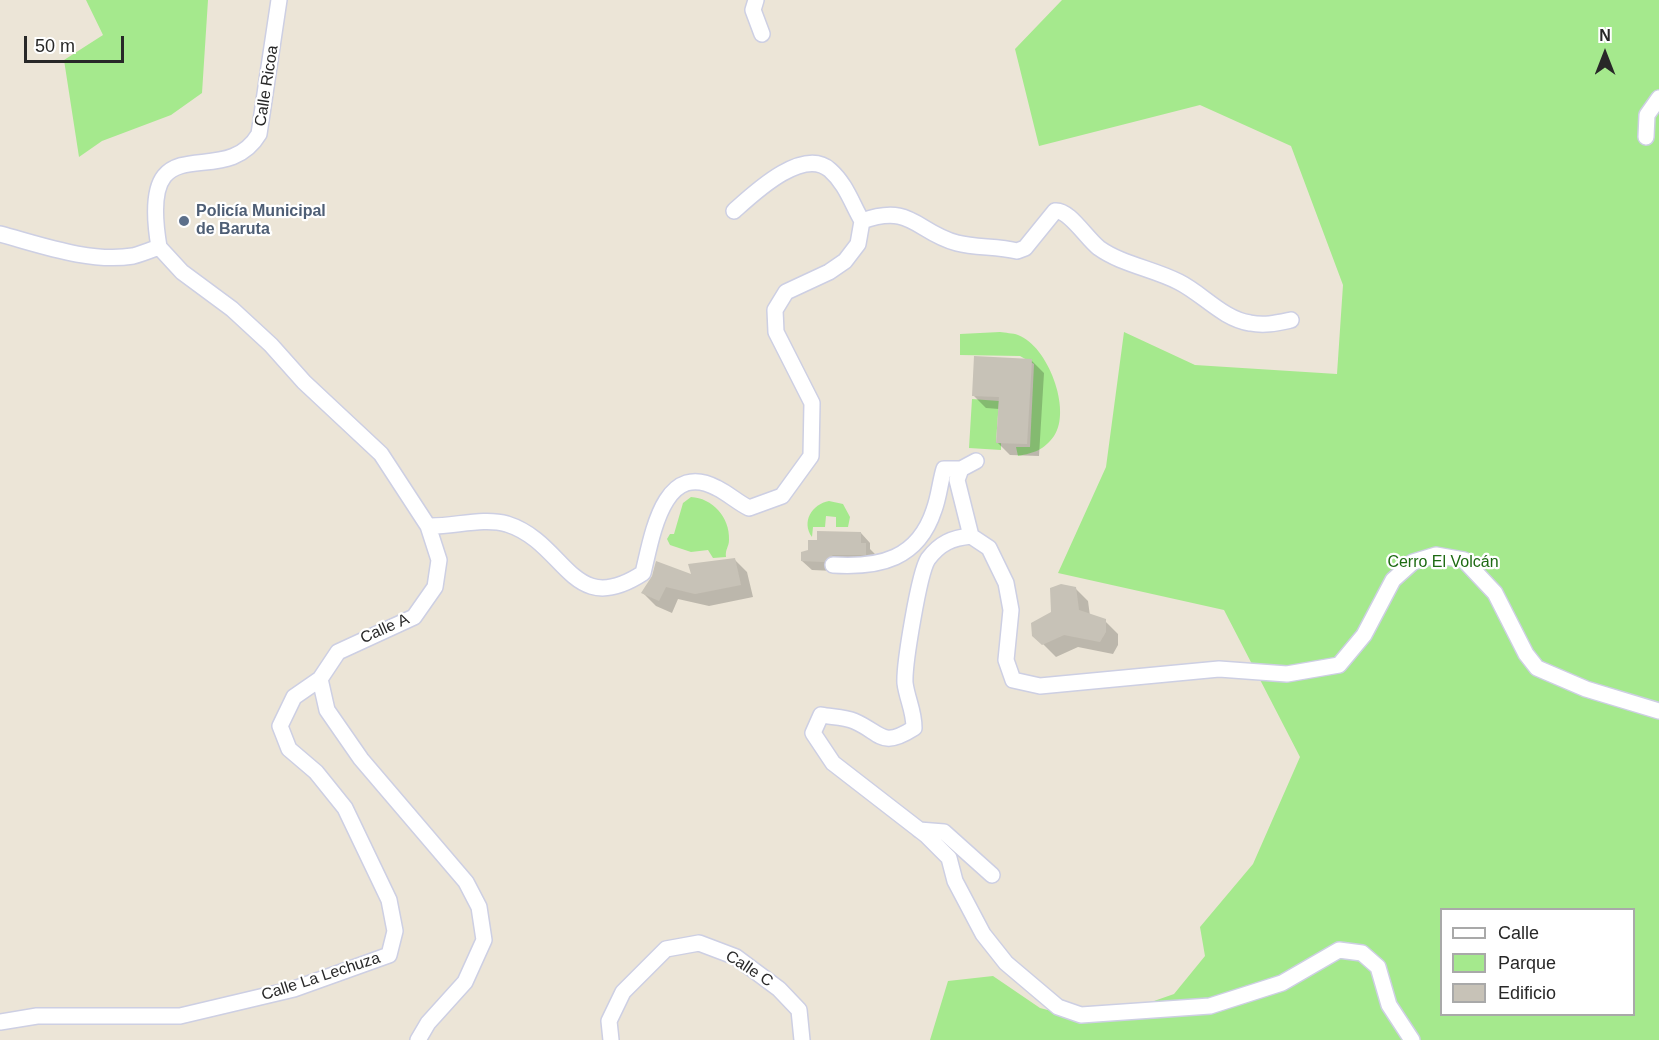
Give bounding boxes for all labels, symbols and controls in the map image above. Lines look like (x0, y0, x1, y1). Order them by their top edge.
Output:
scale bar (27, 24, 128, 62)
north arrow (1575, 24, 1635, 84)
text: N (1599, 27, 1611, 44)
text: 50 m (35, 36, 75, 56)
street label: Calle Ricoa (251, 44, 283, 128)
place label: Policía Municipal de Baruta (196, 202, 326, 240)
marker: Policía Municipal de Baruta (177, 214, 191, 228)
park label: Cerro El Volcán (1387, 553, 1499, 573)
street label: Calle A (358, 610, 412, 648)
legend (1440, 908, 1635, 1016)
text: Calle (1498, 923, 1539, 943)
street label: Calle C (722, 947, 776, 991)
street label: Calle La Lechuza (259, 949, 383, 1005)
text: Parque (1498, 953, 1556, 973)
text: Edificio (1498, 983, 1556, 1003)

